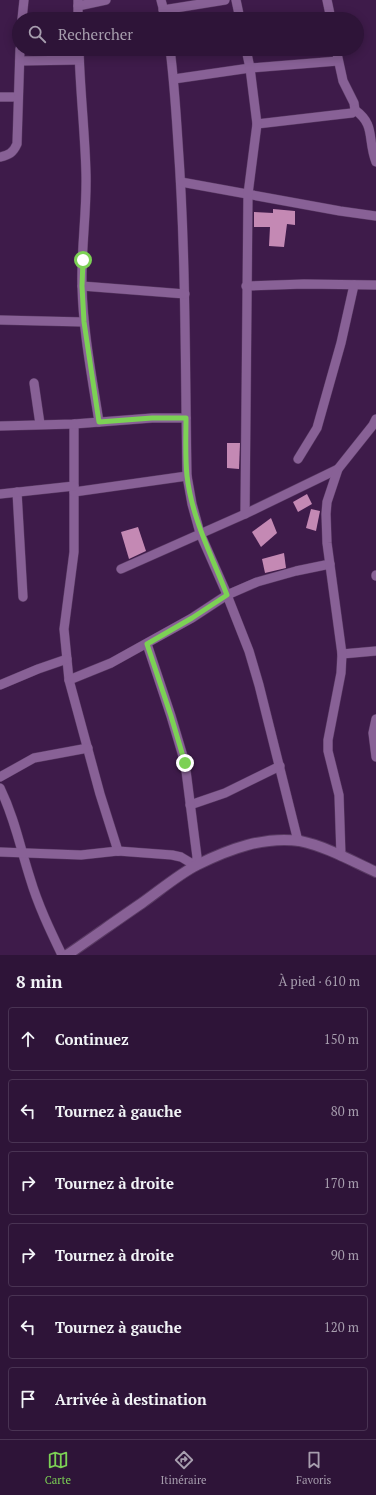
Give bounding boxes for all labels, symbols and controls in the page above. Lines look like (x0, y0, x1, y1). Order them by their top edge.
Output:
search box (12, 12, 364, 56)
icon: search (26, 23, 48, 45)
text: Rechercher (58, 24, 133, 44)
route start (74, 251, 92, 269)
route end (176, 754, 194, 772)
text: 8 min (16, 970, 63, 993)
text: À pied · 610 m (279, 972, 360, 990)
icon: ahead (17, 1028, 39, 1050)
text: Continuez (55, 1029, 129, 1049)
text: 150 m (324, 1030, 359, 1048)
icon: left (17, 1100, 39, 1122)
text: Tournez à gauche (55, 1101, 182, 1121)
text: 80 m (331, 1102, 359, 1120)
icon: right (17, 1172, 39, 1194)
text: Tournez à droite (55, 1173, 174, 1193)
text: 170 m (324, 1174, 359, 1192)
icon: right (17, 1244, 39, 1266)
text: Tournez à droite (55, 1245, 174, 1265)
text: 90 m (331, 1246, 359, 1264)
icon: left (17, 1316, 39, 1338)
text: Tournez à gauche (55, 1317, 182, 1337)
text: 120 m (324, 1318, 359, 1336)
icon: arrive (17, 1388, 39, 1410)
text: Arrivée à destination (55, 1389, 207, 1409)
tab: Carte (45, 1449, 71, 1487)
tab: Itinéraire (160, 1449, 207, 1487)
tab: Favoris (296, 1449, 331, 1487)

